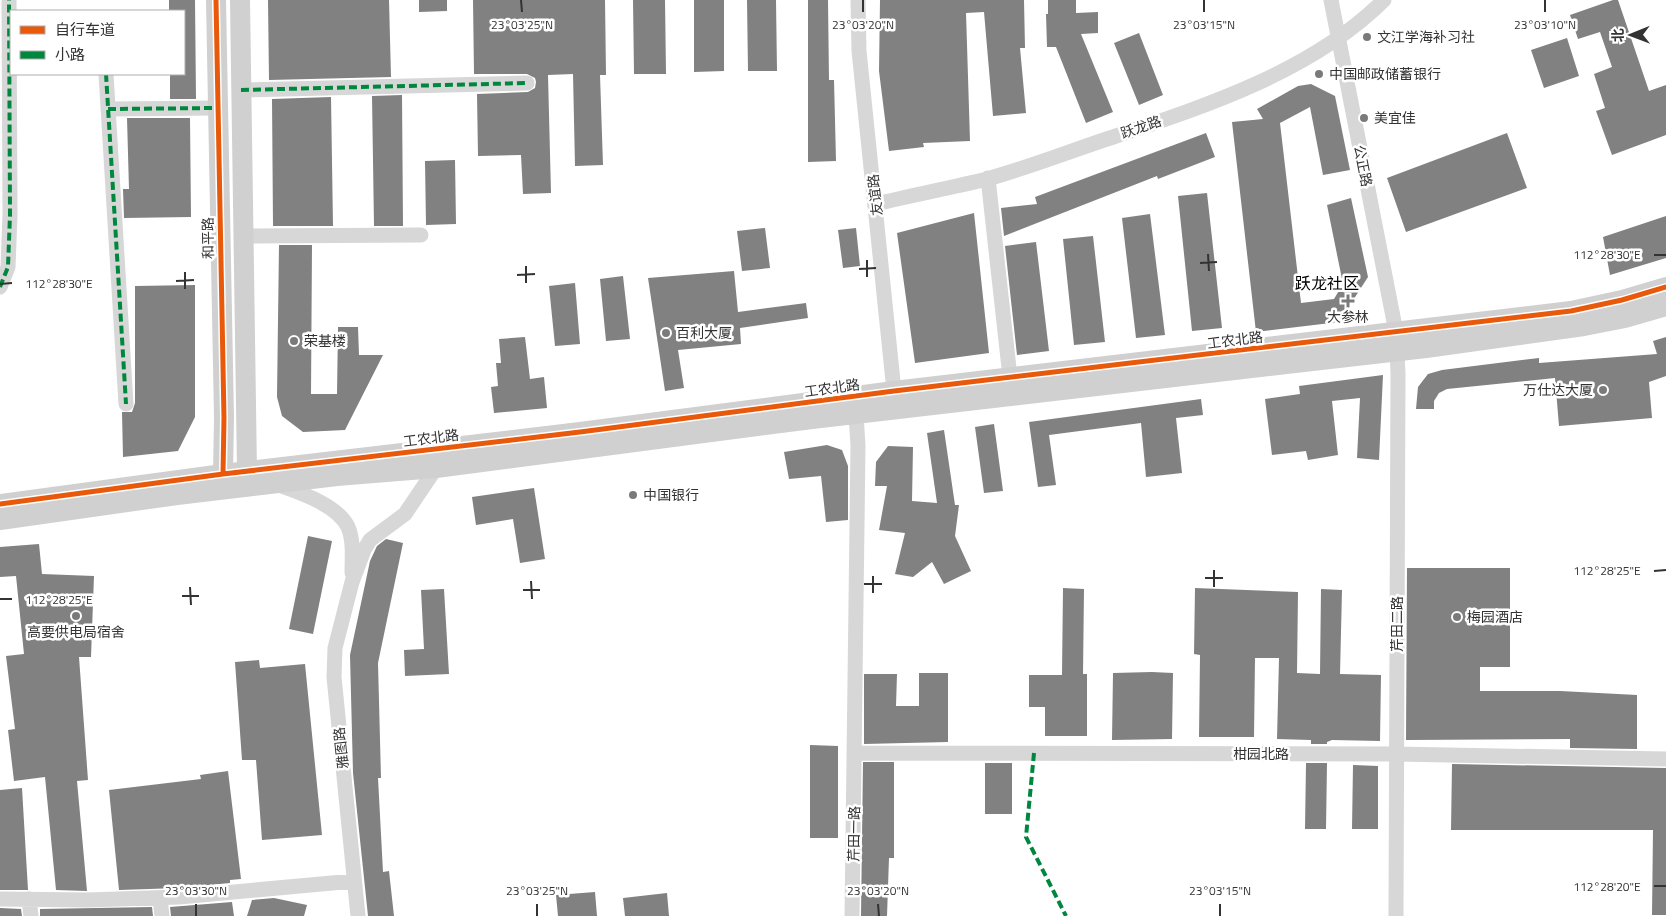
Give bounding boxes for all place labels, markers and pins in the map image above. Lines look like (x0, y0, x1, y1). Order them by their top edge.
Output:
place label: 文江学海补习社 (1377, 26, 1475, 47)
marker: 文江学海补习社 (1361, 31, 1373, 43)
place label: 中国邮政储蓄银行 (1329, 63, 1441, 84)
marker: 中国邮政储蓄银行 (1313, 68, 1325, 80)
place label: 美宜佳 (1374, 107, 1416, 128)
marker: 美宜佳 (1358, 112, 1370, 124)
marker: 大参林 (1342, 295, 1354, 307)
place label: 大参林 (1327, 306, 1369, 327)
place label: 百利大厦 (676, 322, 732, 343)
marker: 百利大厦 (660, 327, 672, 339)
place label: 荣基楼 (304, 330, 346, 351)
marker: 荣基楼 (288, 335, 300, 347)
place label: 万仕达大厦 (1523, 379, 1593, 400)
marker: 万仕达大厦 (1597, 384, 1609, 396)
place label: 中国银行 (643, 484, 699, 505)
marker: 中国银行 (627, 489, 639, 501)
place label: 梅园酒店 (1467, 606, 1523, 627)
marker: 高要供电局宿舍 (70, 610, 82, 622)
marker: 梅园酒店 (1451, 611, 1463, 623)
place label: 高要供电局宿舍 (27, 621, 125, 642)

